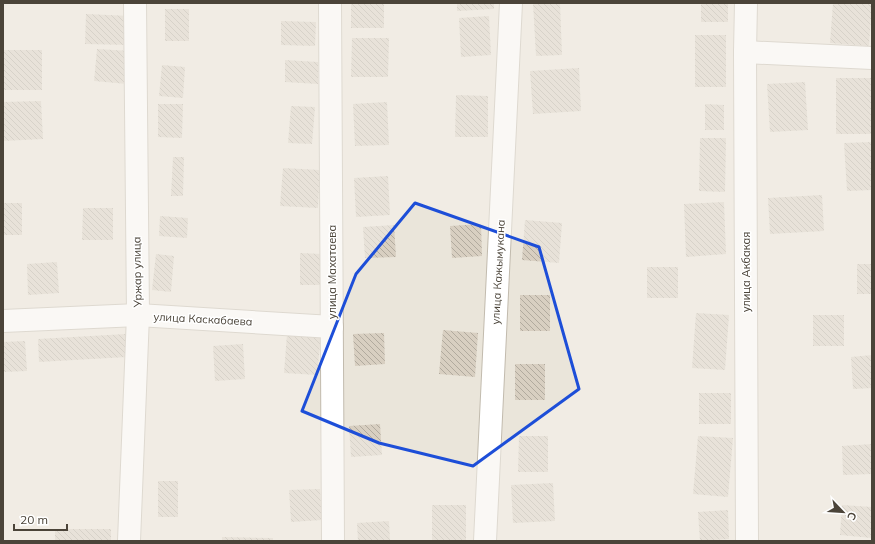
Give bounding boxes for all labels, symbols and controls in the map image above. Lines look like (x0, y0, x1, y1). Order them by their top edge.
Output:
street label: улица Кажымукана (488, 219, 508, 325)
street label: улица Махатаева (325, 225, 339, 319)
street label: улица Акбакая (739, 232, 753, 312)
street label: Уржар улица (129, 237, 145, 308)
street label: улица Каскабаева (153, 309, 253, 329)
north arrow (823, 492, 863, 532)
scale bar (14, 506, 67, 532)
text: С (844, 510, 860, 523)
text: 20 m (20, 512, 48, 527)

